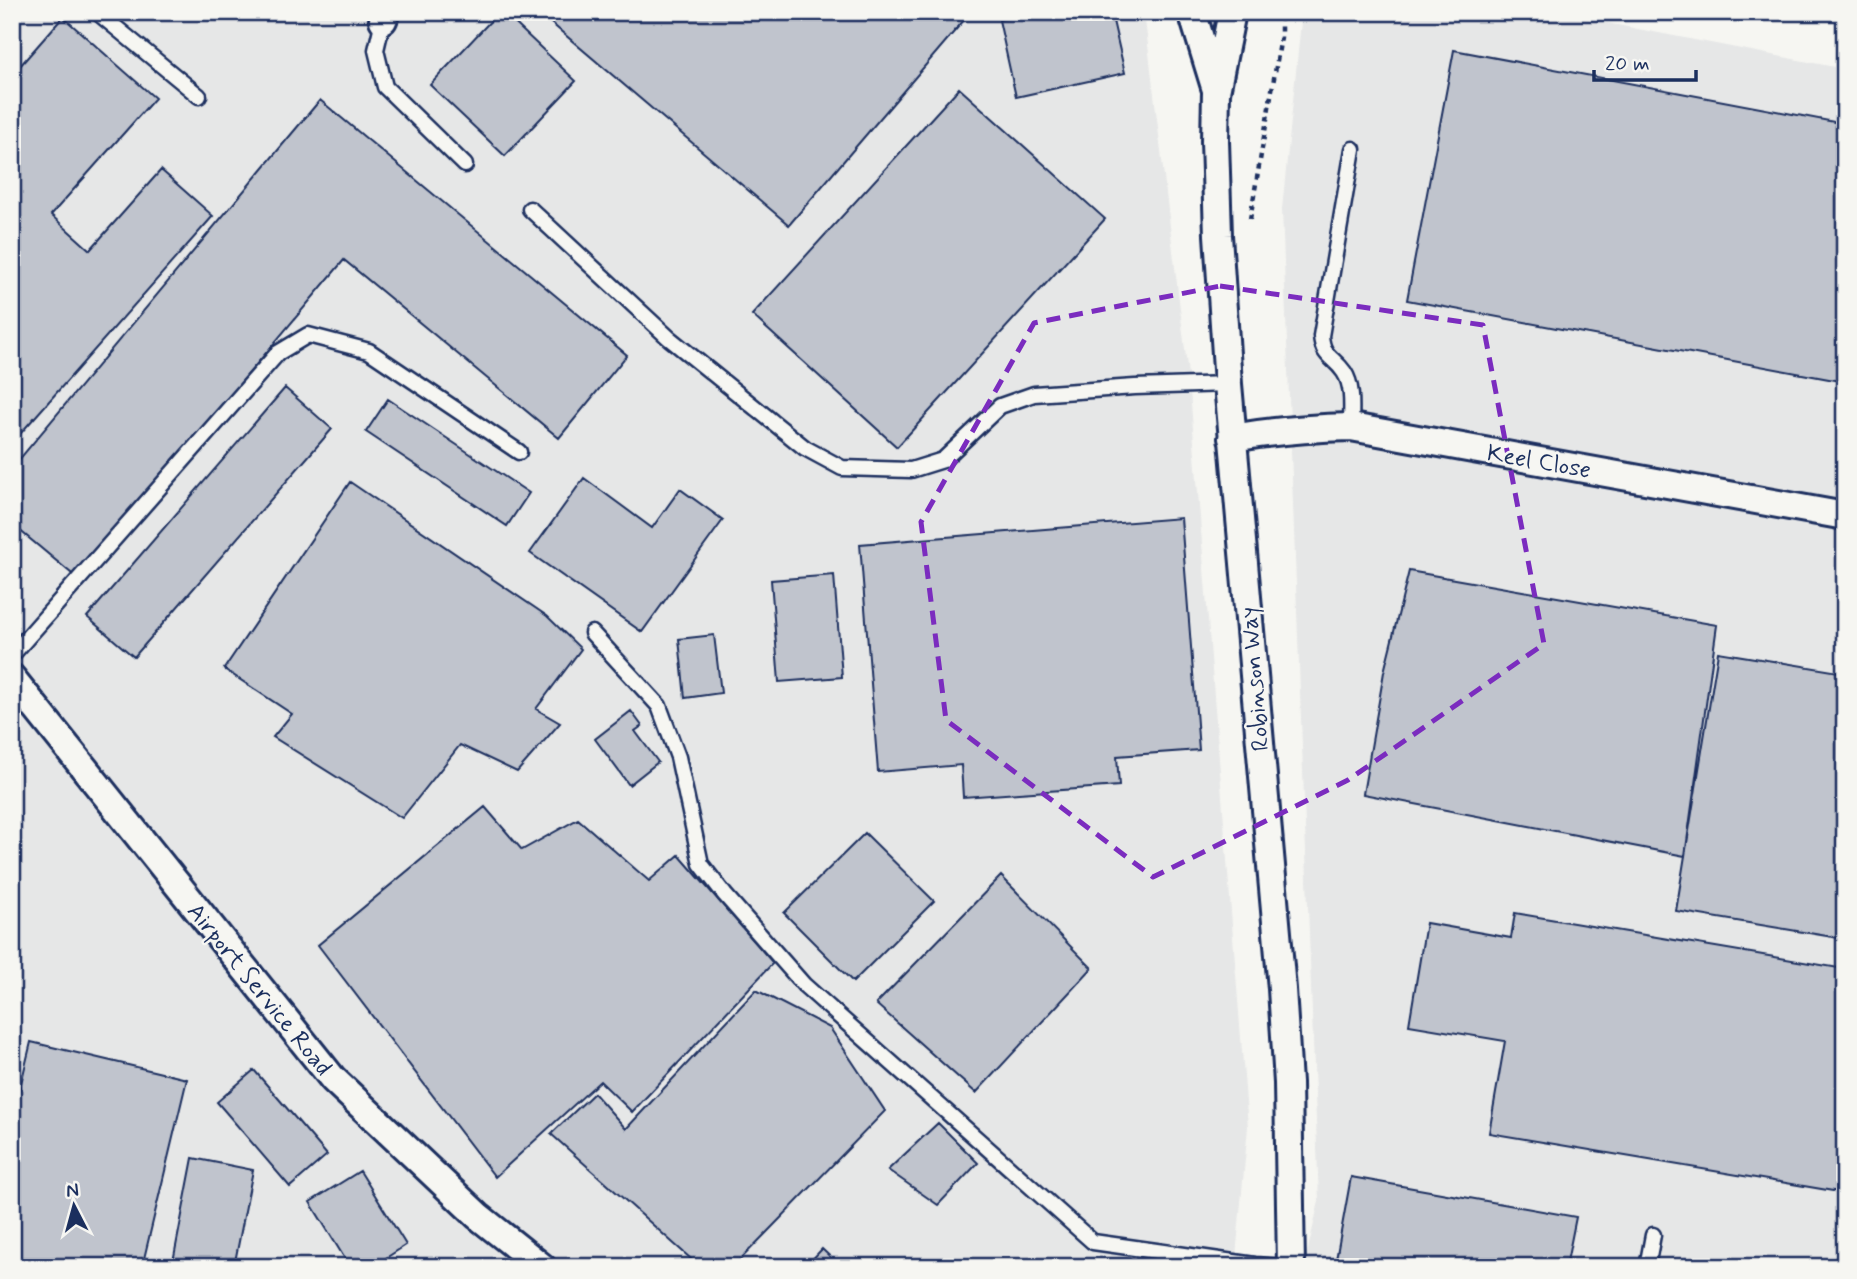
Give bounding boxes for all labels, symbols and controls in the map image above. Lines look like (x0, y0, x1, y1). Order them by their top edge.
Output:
scale bar (1594, 38, 1696, 82)
text: 20 m (1605, 50, 1650, 78)
street label: Keel Close (1484, 438, 1593, 487)
street label: Robinson Way (1234, 605, 1277, 752)
street label: Airport Service Road (180, 897, 338, 1083)
north arrow (38, 1170, 108, 1240)
text: N (65, 1177, 80, 1204)

